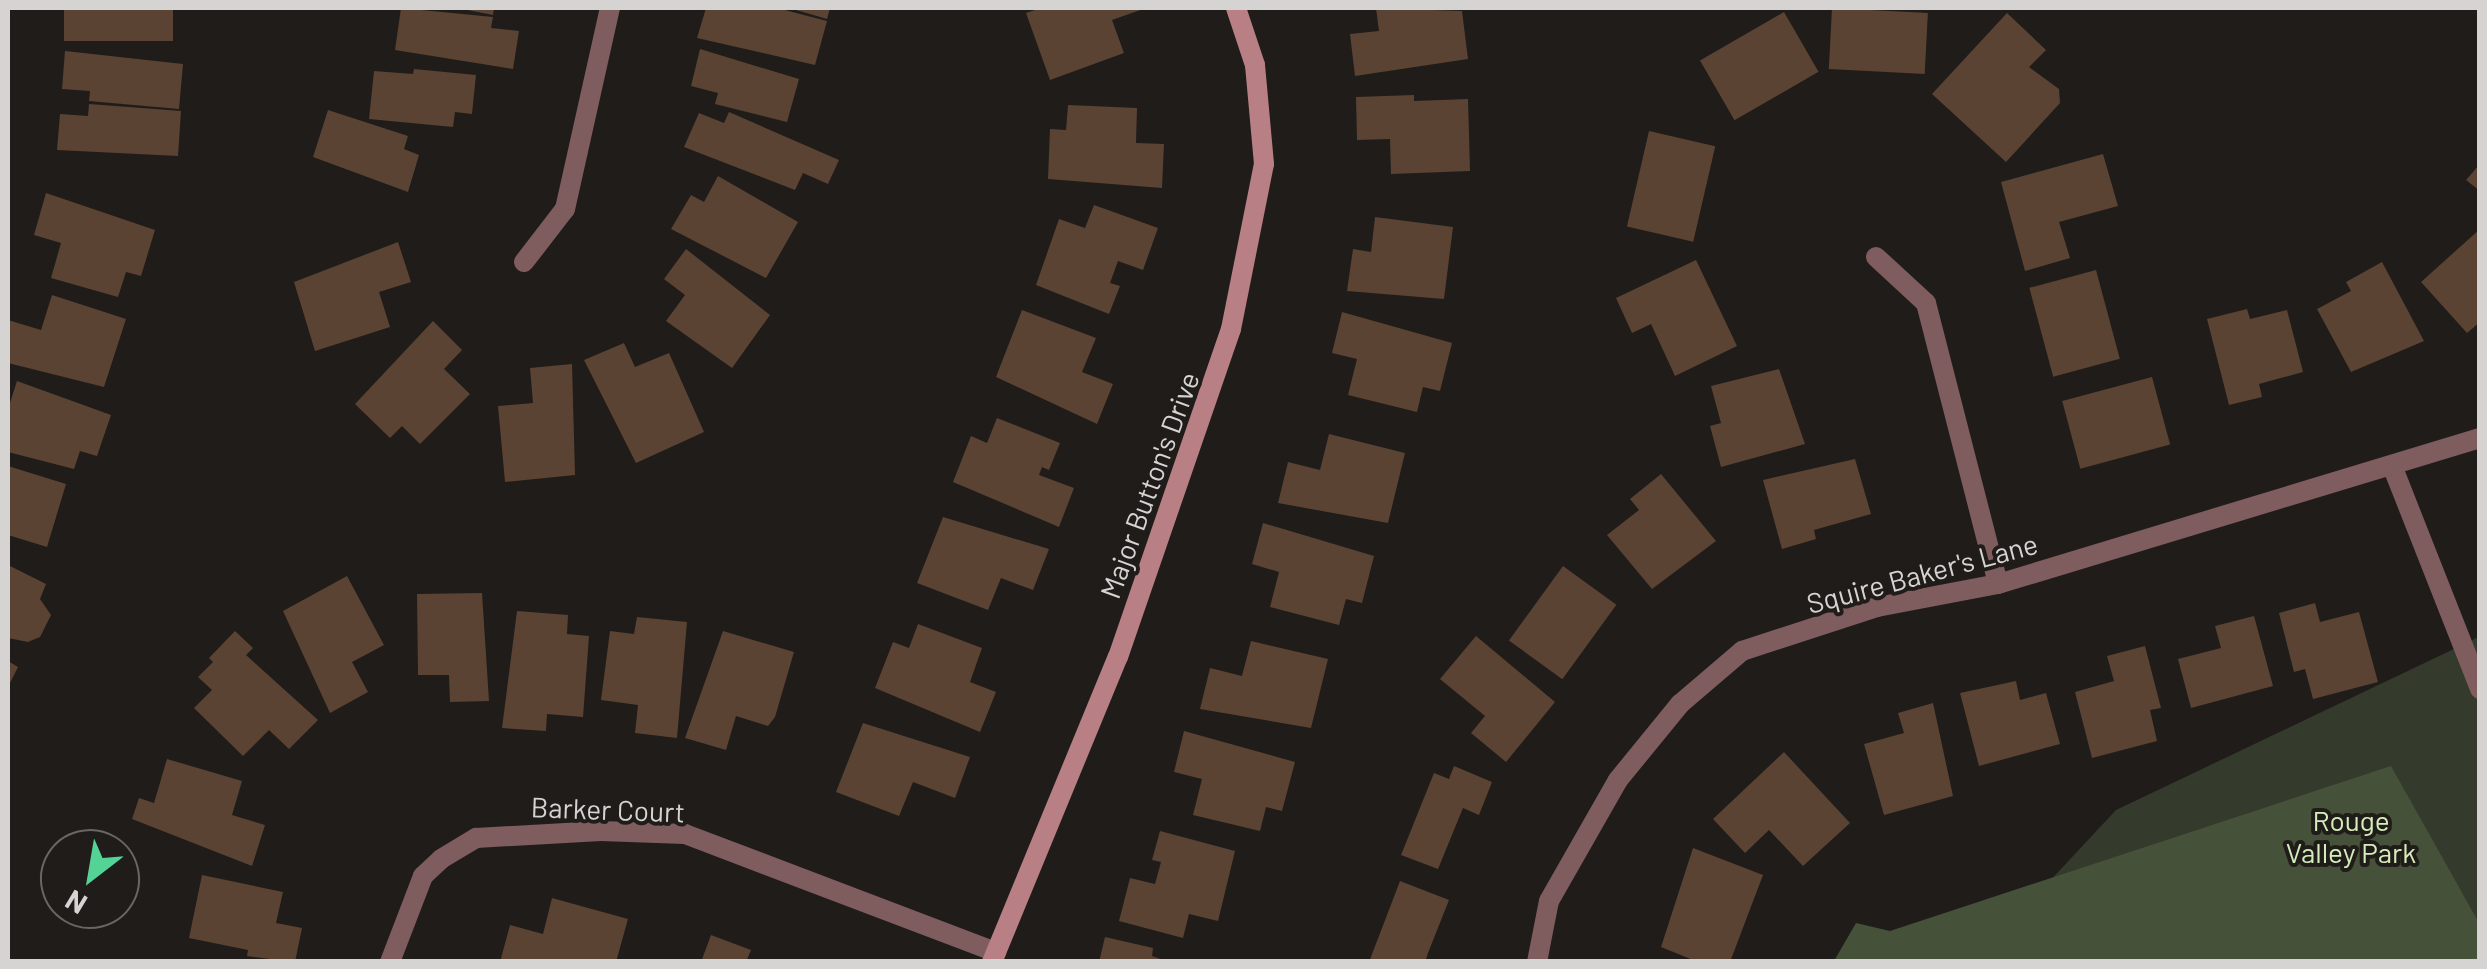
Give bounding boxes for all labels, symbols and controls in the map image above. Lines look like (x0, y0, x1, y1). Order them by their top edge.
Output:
street label: Major Button's Drive (1092, 367, 1206, 603)
street label: Squire Baker's Lane (1803, 526, 2041, 620)
street label: Barker Court (530, 790, 686, 828)
park label: Rouge Valley Park (2286, 803, 2416, 869)
north arrow (40, 829, 140, 929)
text: N (59, 884, 92, 922)

